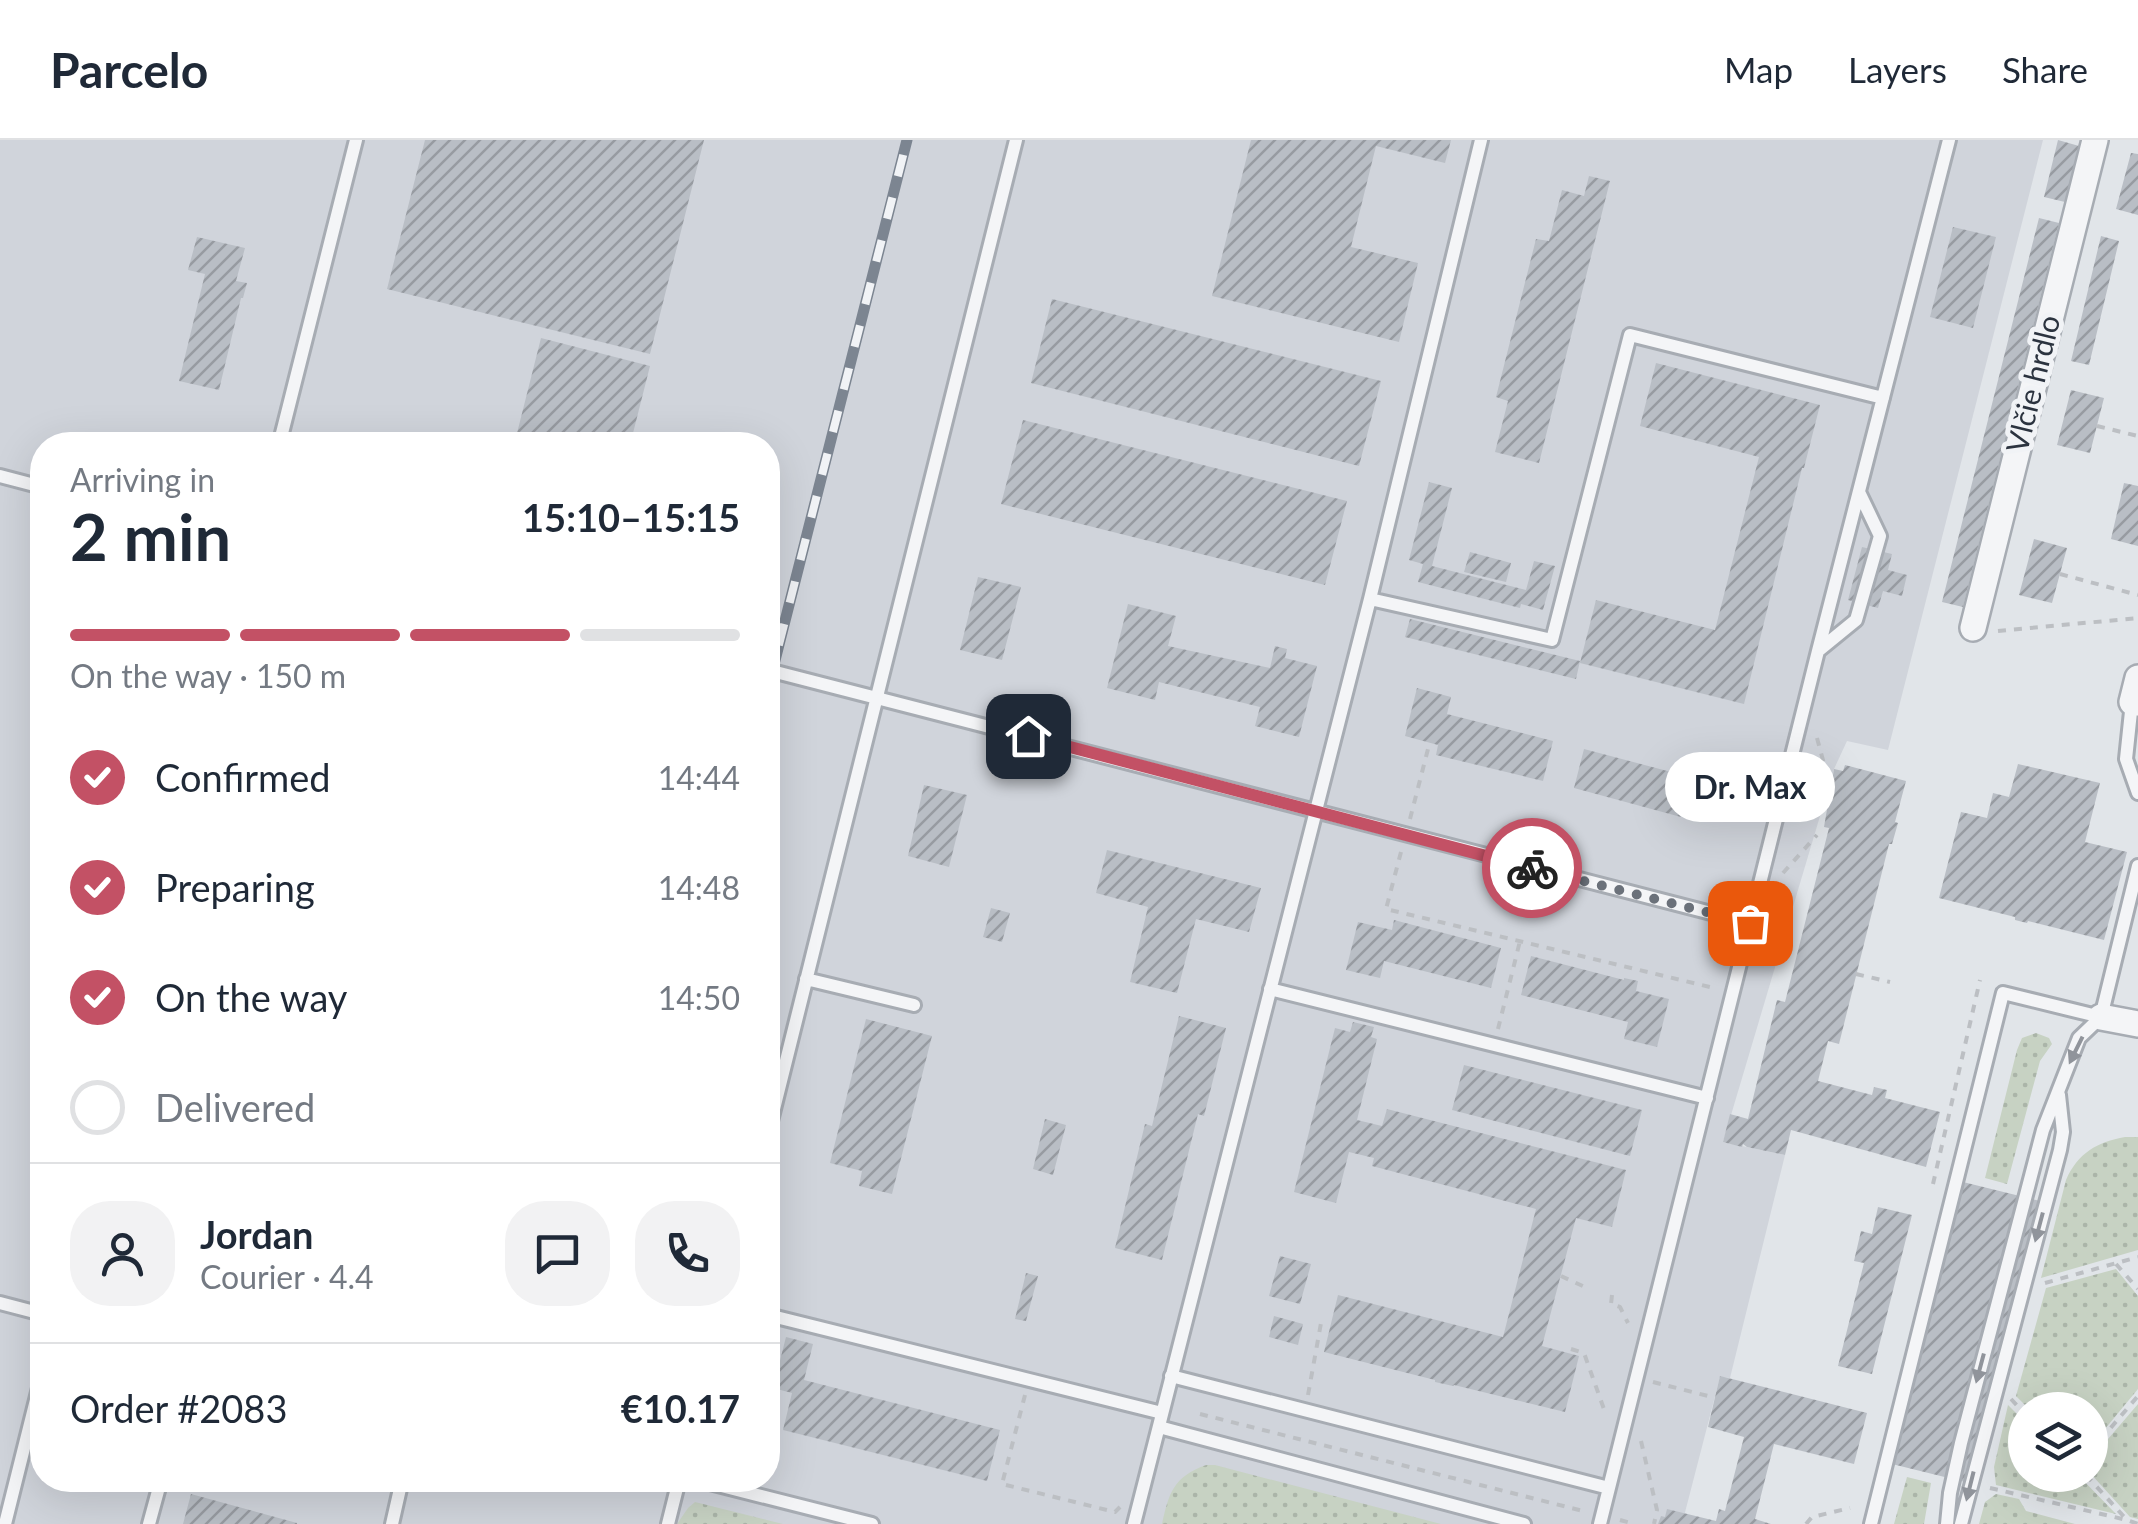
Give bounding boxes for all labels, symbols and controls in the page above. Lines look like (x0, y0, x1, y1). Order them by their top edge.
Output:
text: Parcelo (50, 41, 208, 98)
text: Map (1724, 48, 1793, 90)
text: Layers (1848, 48, 1947, 90)
text: Share (2002, 48, 2088, 90)
street label: Vlčie hrdlo (1998, 311, 2066, 456)
text: Arriving in (70, 460, 215, 499)
text: 15:10–15:15 (522, 494, 740, 540)
text: 2 min (70, 497, 231, 575)
text: On the way · 150 m (70, 656, 346, 695)
pin (986, 694, 1071, 779)
icon: home (1001, 709, 1056, 764)
icon: check (70, 750, 125, 805)
callout: Dr. Max (1665, 753, 1835, 823)
text: Confirmed (155, 754, 331, 800)
text: 14:44 (658, 758, 740, 797)
text: Dr. Max (1694, 767, 1806, 806)
courier (1482, 818, 1582, 918)
icon: bike (1505, 841, 1560, 896)
icon: check (70, 860, 125, 915)
text: Preparing (155, 864, 315, 910)
text: 14:48 (658, 868, 740, 907)
pin (1708, 881, 1793, 966)
icon: bag (1723, 896, 1778, 951)
icon: check (70, 970, 125, 1025)
text: On the way (155, 974, 347, 1020)
text: 14:50 (658, 978, 740, 1017)
one-way arrow (2067, 1035, 2084, 1064)
text: Delivered (155, 1084, 315, 1130)
button: person (70, 1201, 175, 1306)
button: chat (505, 1201, 610, 1306)
button: phone (635, 1201, 740, 1306)
text: Jordan (200, 1211, 313, 1257)
one-way arrow (2030, 1212, 2046, 1243)
text: Courier · 4.4 (200, 1257, 374, 1296)
one-way arrow (1972, 1353, 1988, 1384)
text: Order #2083 (70, 1385, 287, 1431)
text: €10.17 (621, 1385, 740, 1431)
map controls (2008, 1392, 2108, 1492)
button: layers (2008, 1392, 2108, 1492)
one-way arrow (1962, 1471, 1977, 1502)

